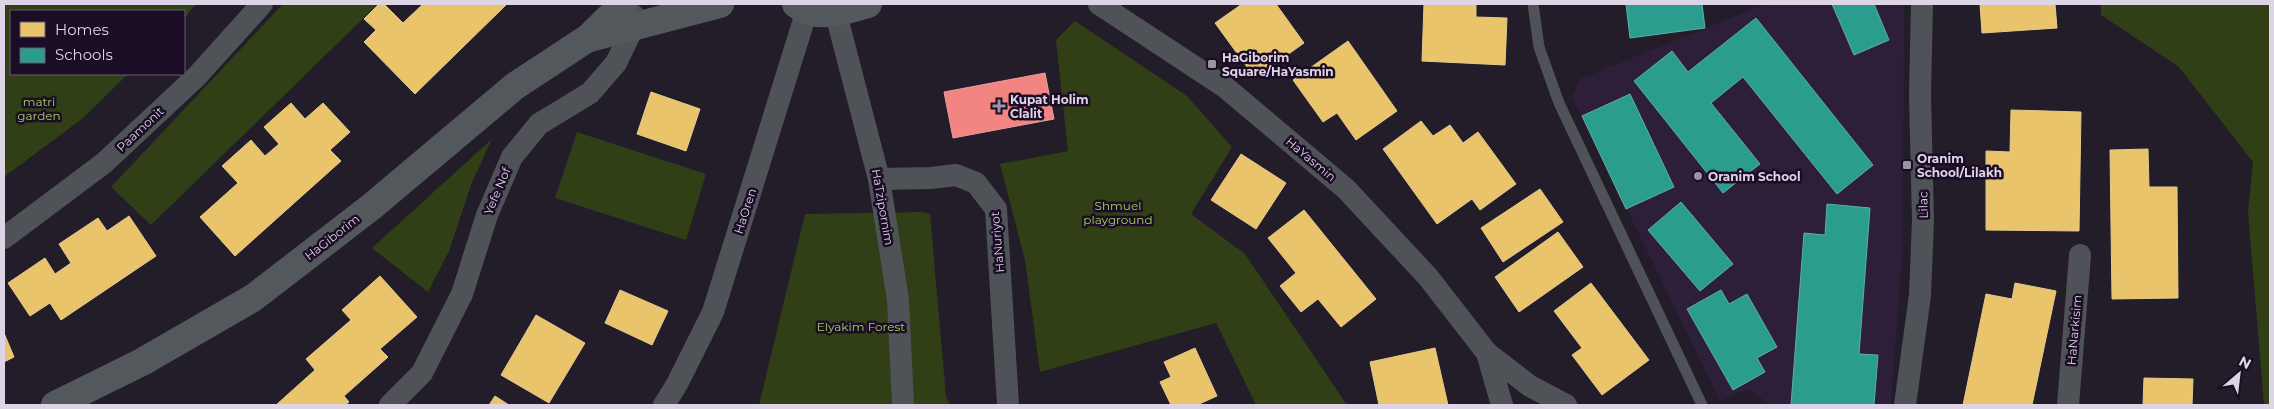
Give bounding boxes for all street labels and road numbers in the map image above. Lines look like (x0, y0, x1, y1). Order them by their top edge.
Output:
street label: Paamonit (113, 103, 167, 155)
street label: HaYasmin (1283, 134, 1339, 184)
street label: Yefe Nof (480, 164, 514, 217)
street label: HaTzipornim (869, 168, 897, 246)
street label: HaOren (731, 186, 759, 236)
street label: Lilac (1915, 191, 1931, 219)
street label: HaGiborim (302, 211, 362, 263)
street label: HaNuriyot (987, 211, 1007, 273)
street label: HaNarkisim (2063, 294, 2085, 366)

